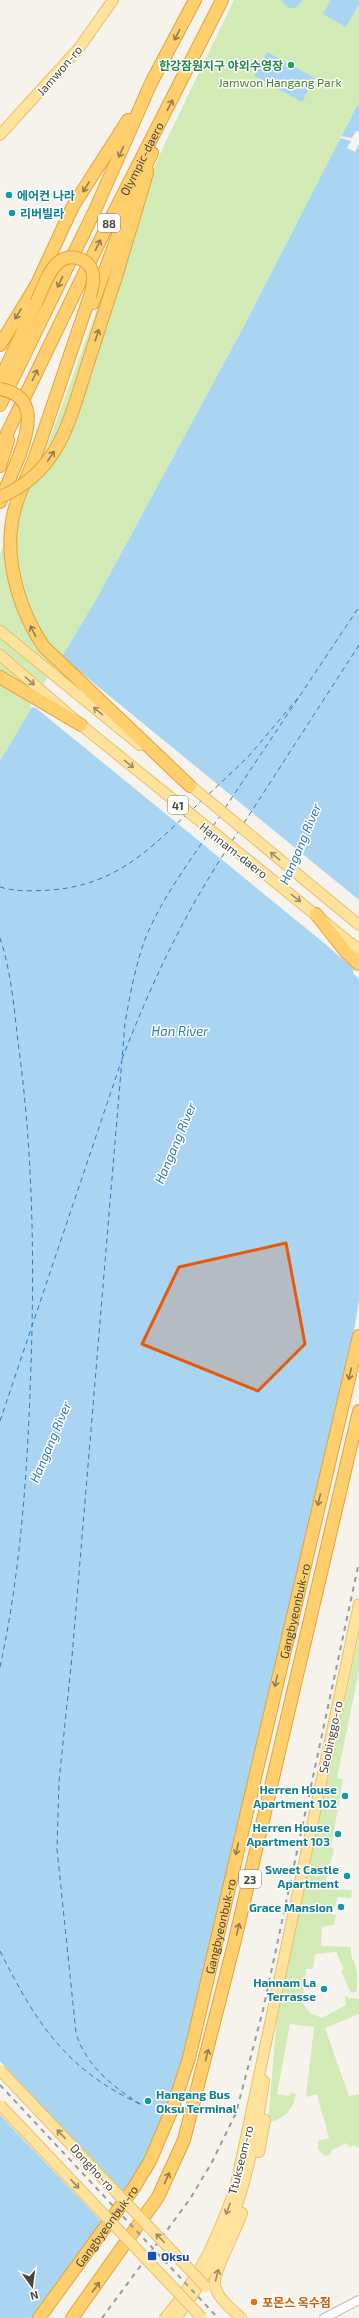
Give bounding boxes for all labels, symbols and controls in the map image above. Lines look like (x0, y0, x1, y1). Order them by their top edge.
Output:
one-way arrow (172, 28, 180, 40)
street label: Jamwon-ro (33, 42, 85, 98)
place label: 한강잠원지구 야외수영장 (159, 58, 283, 72)
marker: 한강잠원지구 야외수영장 (286, 60, 296, 70)
park label: Jamwon Hangang Park (218, 75, 342, 89)
one-way arrow (167, 99, 174, 111)
street label: Olympic-daero (117, 119, 166, 198)
one-way arrow (117, 146, 124, 158)
one-way arrow (81, 181, 89, 193)
place label: 에어컨 나라 (17, 188, 75, 202)
marker: 에어컨 나라 (4, 190, 14, 200)
place label: 리버빌라 (20, 206, 64, 220)
marker: 리버빌라 (7, 208, 17, 218)
road number: 88 (98, 214, 120, 232)
one-way arrow (95, 240, 102, 252)
one-way arrow (56, 276, 63, 288)
one-way arrow (14, 308, 22, 320)
one-way arrow (94, 329, 101, 342)
one-way arrow (32, 369, 39, 381)
one-way arrow (47, 450, 55, 461)
one-way arrow (29, 625, 37, 637)
one-way arrow (24, 676, 35, 685)
one-way arrow (93, 707, 104, 716)
one-way arrow (124, 760, 134, 769)
road number: 41 (168, 796, 188, 814)
water label: Hangang River (276, 800, 325, 887)
street label: Hannam-daero (197, 819, 271, 881)
one-way arrow (269, 851, 280, 860)
one-way arrow (290, 894, 301, 903)
water label: Han River (152, 1023, 209, 1039)
water label: Hangang River (151, 1099, 200, 1186)
one-way arrow (346, 1367, 354, 1380)
water label: Hangang River (26, 1398, 75, 1485)
one-way arrow (315, 1493, 322, 1506)
street label: Gangbyeonbuk-ro (276, 1562, 312, 1660)
one-way arrow (272, 1674, 280, 1687)
street label: Seobinggo-ro (315, 1699, 345, 1775)
place label: Herren House Apartment 102 (253, 1782, 337, 1810)
marker: Herren House Apartment 102 (340, 1791, 350, 1801)
place label: Herren House Apartment 103 (246, 1820, 330, 1848)
marker: Herren House Apartment 103 (333, 1829, 343, 1839)
one-way arrow (233, 1842, 241, 1855)
place label: Sweet Castle Apartment (265, 1862, 339, 1890)
road number: 23 (239, 1870, 261, 1888)
marker: Sweet Castle Apartment (342, 1871, 352, 1881)
street label: Gangbyeonbuk-ro (202, 1877, 238, 1975)
place label: Grace Mansion (249, 1900, 333, 1914)
marker: Grace Mansion (336, 1902, 346, 1912)
one-way arrow (235, 1923, 242, 1936)
place label: Hannam La Terrasse (253, 1975, 316, 2003)
marker: Hannam La Terrasse (319, 1984, 329, 1994)
one-way arrow (203, 2049, 211, 2062)
place label: Hangang Bus Oksu Terminal (156, 2087, 237, 2115)
marker: Hangang Bus Oksu Terminal (143, 2096, 153, 2106)
street label: Ttukseom-ro (225, 2124, 255, 2196)
one-way arrow (56, 2128, 65, 2139)
street label: Dongho-ro (68, 2141, 118, 2194)
one-way arrow (163, 2173, 171, 2185)
one-way arrow (70, 2179, 80, 2189)
street label: Gangbyeonbuk-ro (72, 2182, 141, 2269)
one-way arrow (223, 2202, 231, 2214)
one-way arrow (155, 2233, 165, 2243)
place label: Oksu (161, 2249, 189, 2263)
marker: Oksu (146, 2250, 158, 2262)
north arrow (12, 2266, 52, 2306)
one-way arrow (213, 2269, 221, 2282)
one-way arrow (91, 2281, 100, 2292)
text: N (29, 2289, 40, 2303)
place label: 포몬스 옥수점 (262, 2295, 331, 2309)
marker: 포몬스 옥수점 (249, 2297, 259, 2307)

